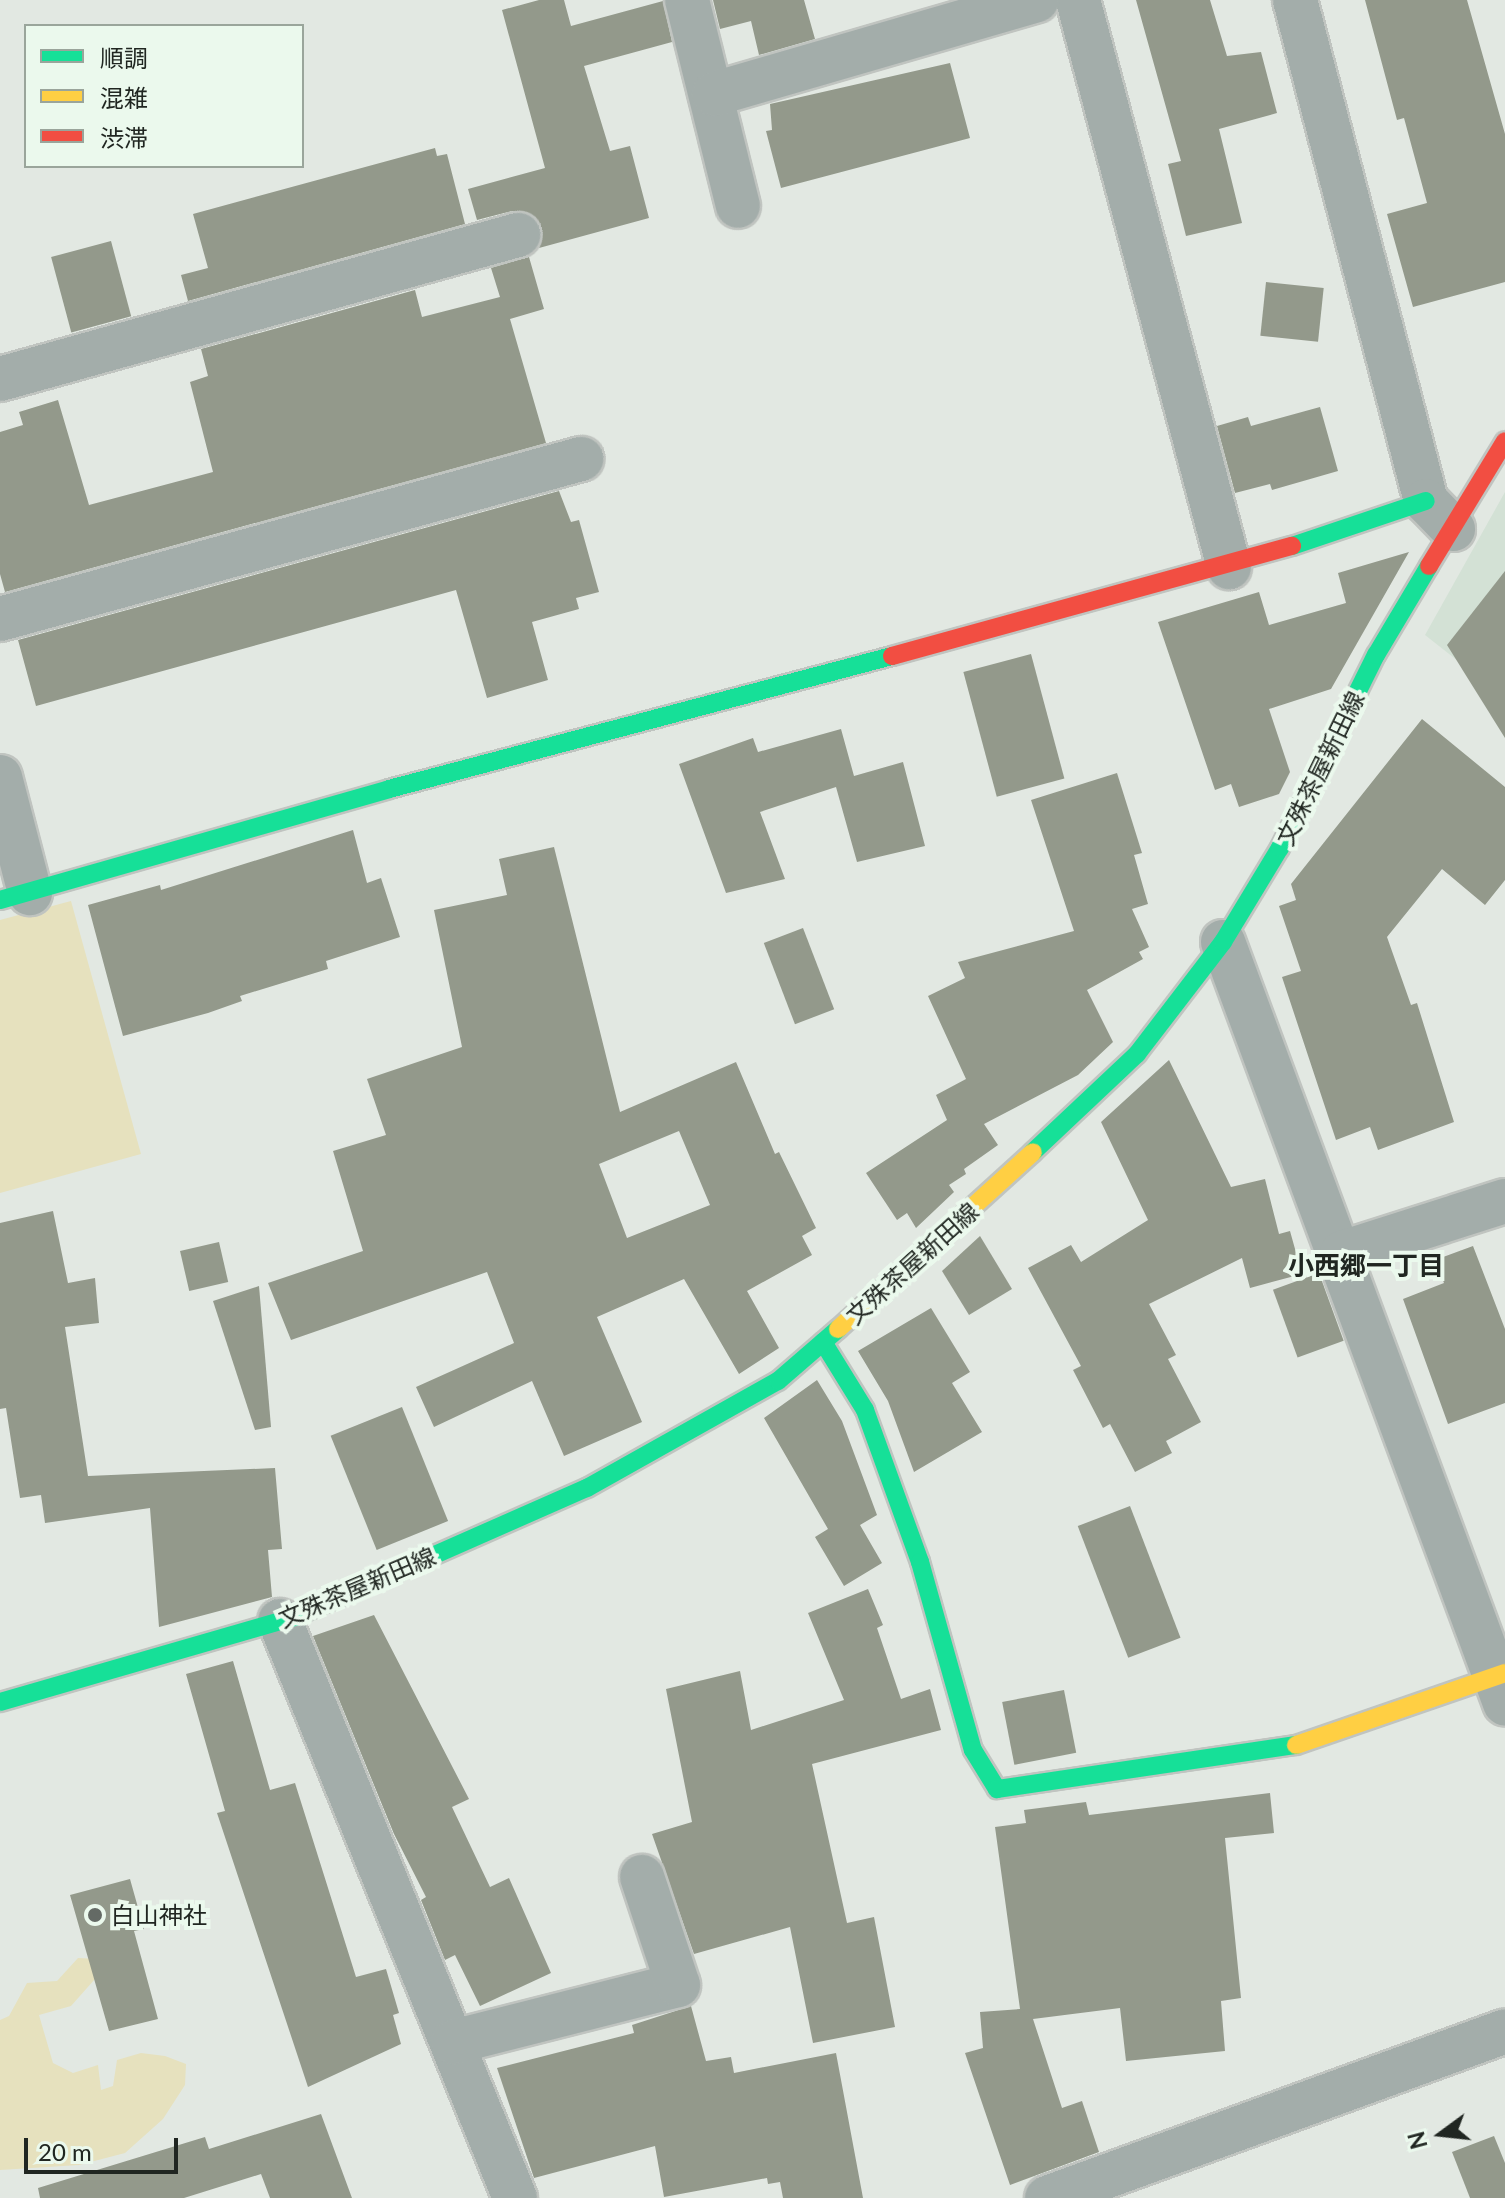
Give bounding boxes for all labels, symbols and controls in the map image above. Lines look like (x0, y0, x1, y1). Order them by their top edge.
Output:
legend (24, 24, 304, 168)
text: 順調 (100, 43, 148, 72)
text: 混雑 (100, 83, 148, 112)
text: 渋滞 (100, 123, 148, 152)
street label: 文殊茶屋新田線 (1270, 686, 1370, 850)
street label: 文殊茶屋新田線 (840, 1196, 984, 1330)
district label: 小西郷一丁目 (1288, 1250, 1444, 1282)
street label: 文殊茶屋新田線 (274, 1541, 440, 1633)
place label: 白山神社 (111, 1901, 207, 1929)
marker: 白山神社 (86, 1906, 104, 1924)
north arrow (1401, 2094, 1481, 2174)
scale bar (28, 2122, 182, 2172)
text: N (1402, 2129, 1433, 2152)
text: 20 m (38, 2137, 92, 2166)

